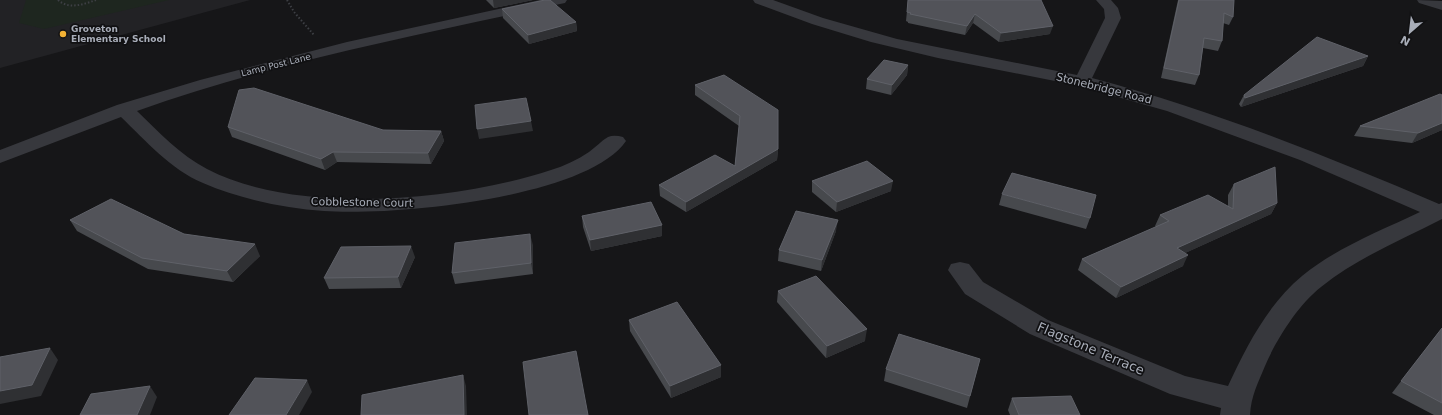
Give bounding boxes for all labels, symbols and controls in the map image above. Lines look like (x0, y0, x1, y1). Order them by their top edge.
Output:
north arrow (1390, 12, 1430, 52)
place label: Groveton Elementary School (71, 24, 166, 44)
marker: Groveton Elementary School (58, 29, 68, 39)
text: N (1398, 32, 1413, 48)
street label: Lamp Post Lane (240, 51, 312, 78)
street label: Stonebridge Road (1055, 70, 1153, 107)
street label: Cobblestone Court (311, 195, 414, 210)
street label: Flagstone Terrace (1035, 319, 1147, 378)

